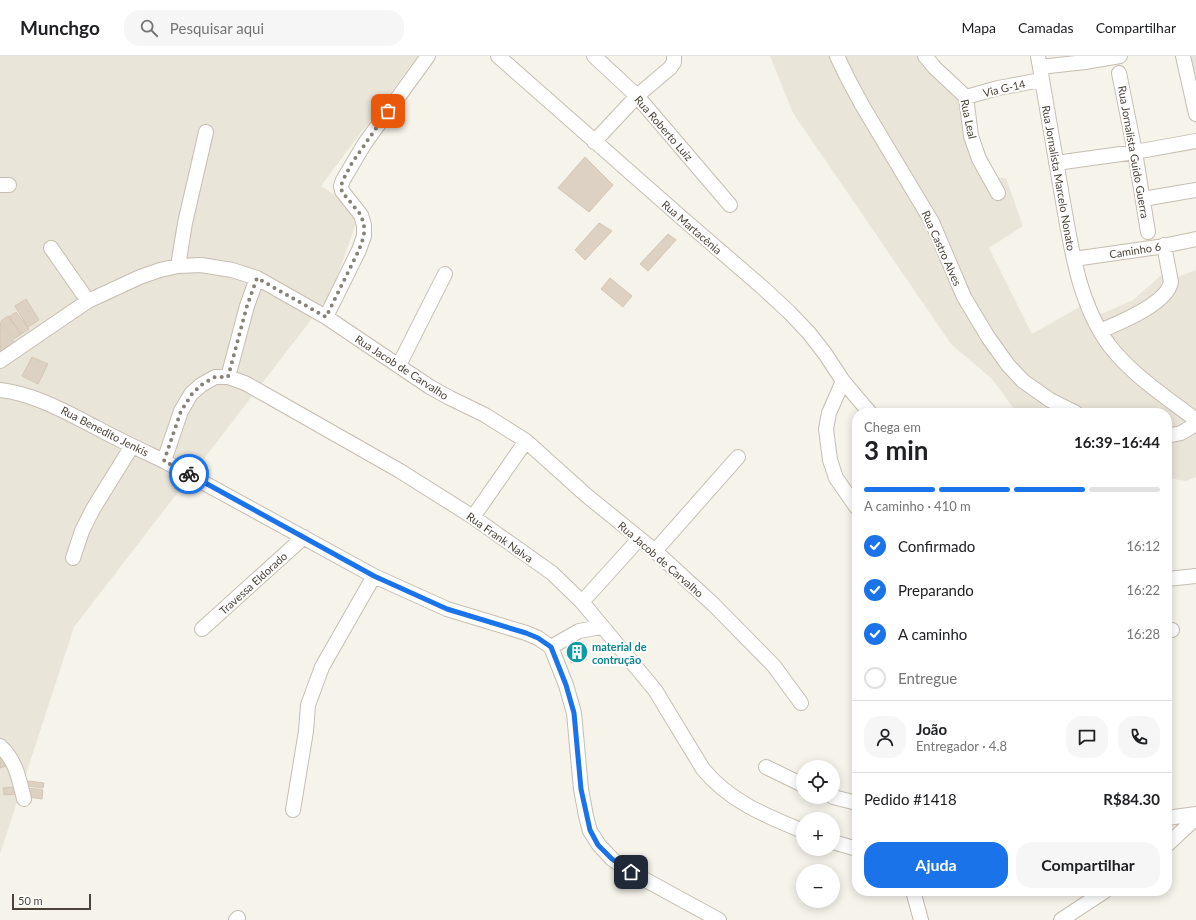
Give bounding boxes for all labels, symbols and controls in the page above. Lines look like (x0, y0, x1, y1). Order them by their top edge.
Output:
search box (124, 10, 404, 46)
text: Munchgo (20, 16, 100, 39)
icon: search (138, 17, 160, 39)
text: Pesquisar aqui (170, 19, 264, 37)
text: Mapa (961, 19, 996, 36)
text: Camadas (1018, 19, 1074, 36)
text: Compartilhar (1096, 19, 1176, 36)
street label: Via G-14 (981, 77, 1027, 99)
street label: Rua Jornalista Guido Guerra (1116, 85, 1152, 219)
street label: Rua Roberto Luiz (632, 93, 696, 163)
pin (371, 94, 405, 128)
street label: Rua Leal (958, 98, 980, 140)
icon: bag (377, 100, 399, 122)
street label: Rua Jornalista Marcelo Nonato (1040, 104, 1078, 252)
street label: Rua Martacênia (659, 197, 725, 257)
street label: Rua Castro Alves (920, 208, 965, 288)
street label: Caminho 6 (1108, 239, 1162, 261)
street label: Rua Jacob de Carvalho (353, 332, 451, 402)
street label: Rua Benedito Jenkis (59, 403, 151, 459)
text: Chega em (864, 419, 921, 435)
text: 16:39–16:44 (1074, 433, 1160, 451)
text: 3 min (864, 434, 928, 466)
courier (169, 454, 209, 494)
icon: bike (178, 463, 200, 485)
text: A caminho · 410 m (864, 498, 971, 514)
street label: Rua Frank Nalva (464, 509, 536, 565)
street label: Rua Jacob de Carvalho (616, 518, 706, 600)
icon: check (864, 535, 886, 557)
text: Confirmado (898, 537, 975, 555)
text: 16:12 (1127, 538, 1160, 554)
street label: Travessa Eldorado (216, 549, 290, 617)
icon: check (864, 579, 886, 601)
text: Preparando (898, 581, 974, 599)
text: 16:22 (1127, 582, 1160, 598)
icon: check (864, 623, 886, 645)
text: A caminho (898, 625, 967, 643)
text: 16:28 (1127, 626, 1160, 642)
building icon: material de contrução (564, 639, 590, 665)
place label: material de contrução (592, 640, 647, 666)
text: Entregue (898, 669, 957, 687)
button: person (864, 716, 906, 758)
button: chat (1066, 716, 1108, 758)
button: phone (1118, 716, 1160, 758)
text: João (916, 720, 947, 738)
text: Entregador · 4.8 (916, 738, 1007, 754)
map controls (796, 760, 840, 908)
button: locate (796, 760, 840, 804)
text: Pedido #1418 (864, 790, 957, 808)
text: R$84.30 (1103, 790, 1160, 808)
button: + (796, 812, 840, 856)
button: Ajuda (864, 842, 1008, 888)
button: Compartilhar (1016, 842, 1160, 888)
pin (614, 855, 648, 889)
icon: home (620, 861, 642, 883)
button: − (796, 864, 840, 908)
scale bar (12, 892, 91, 911)
text: 50 m (18, 894, 43, 907)

